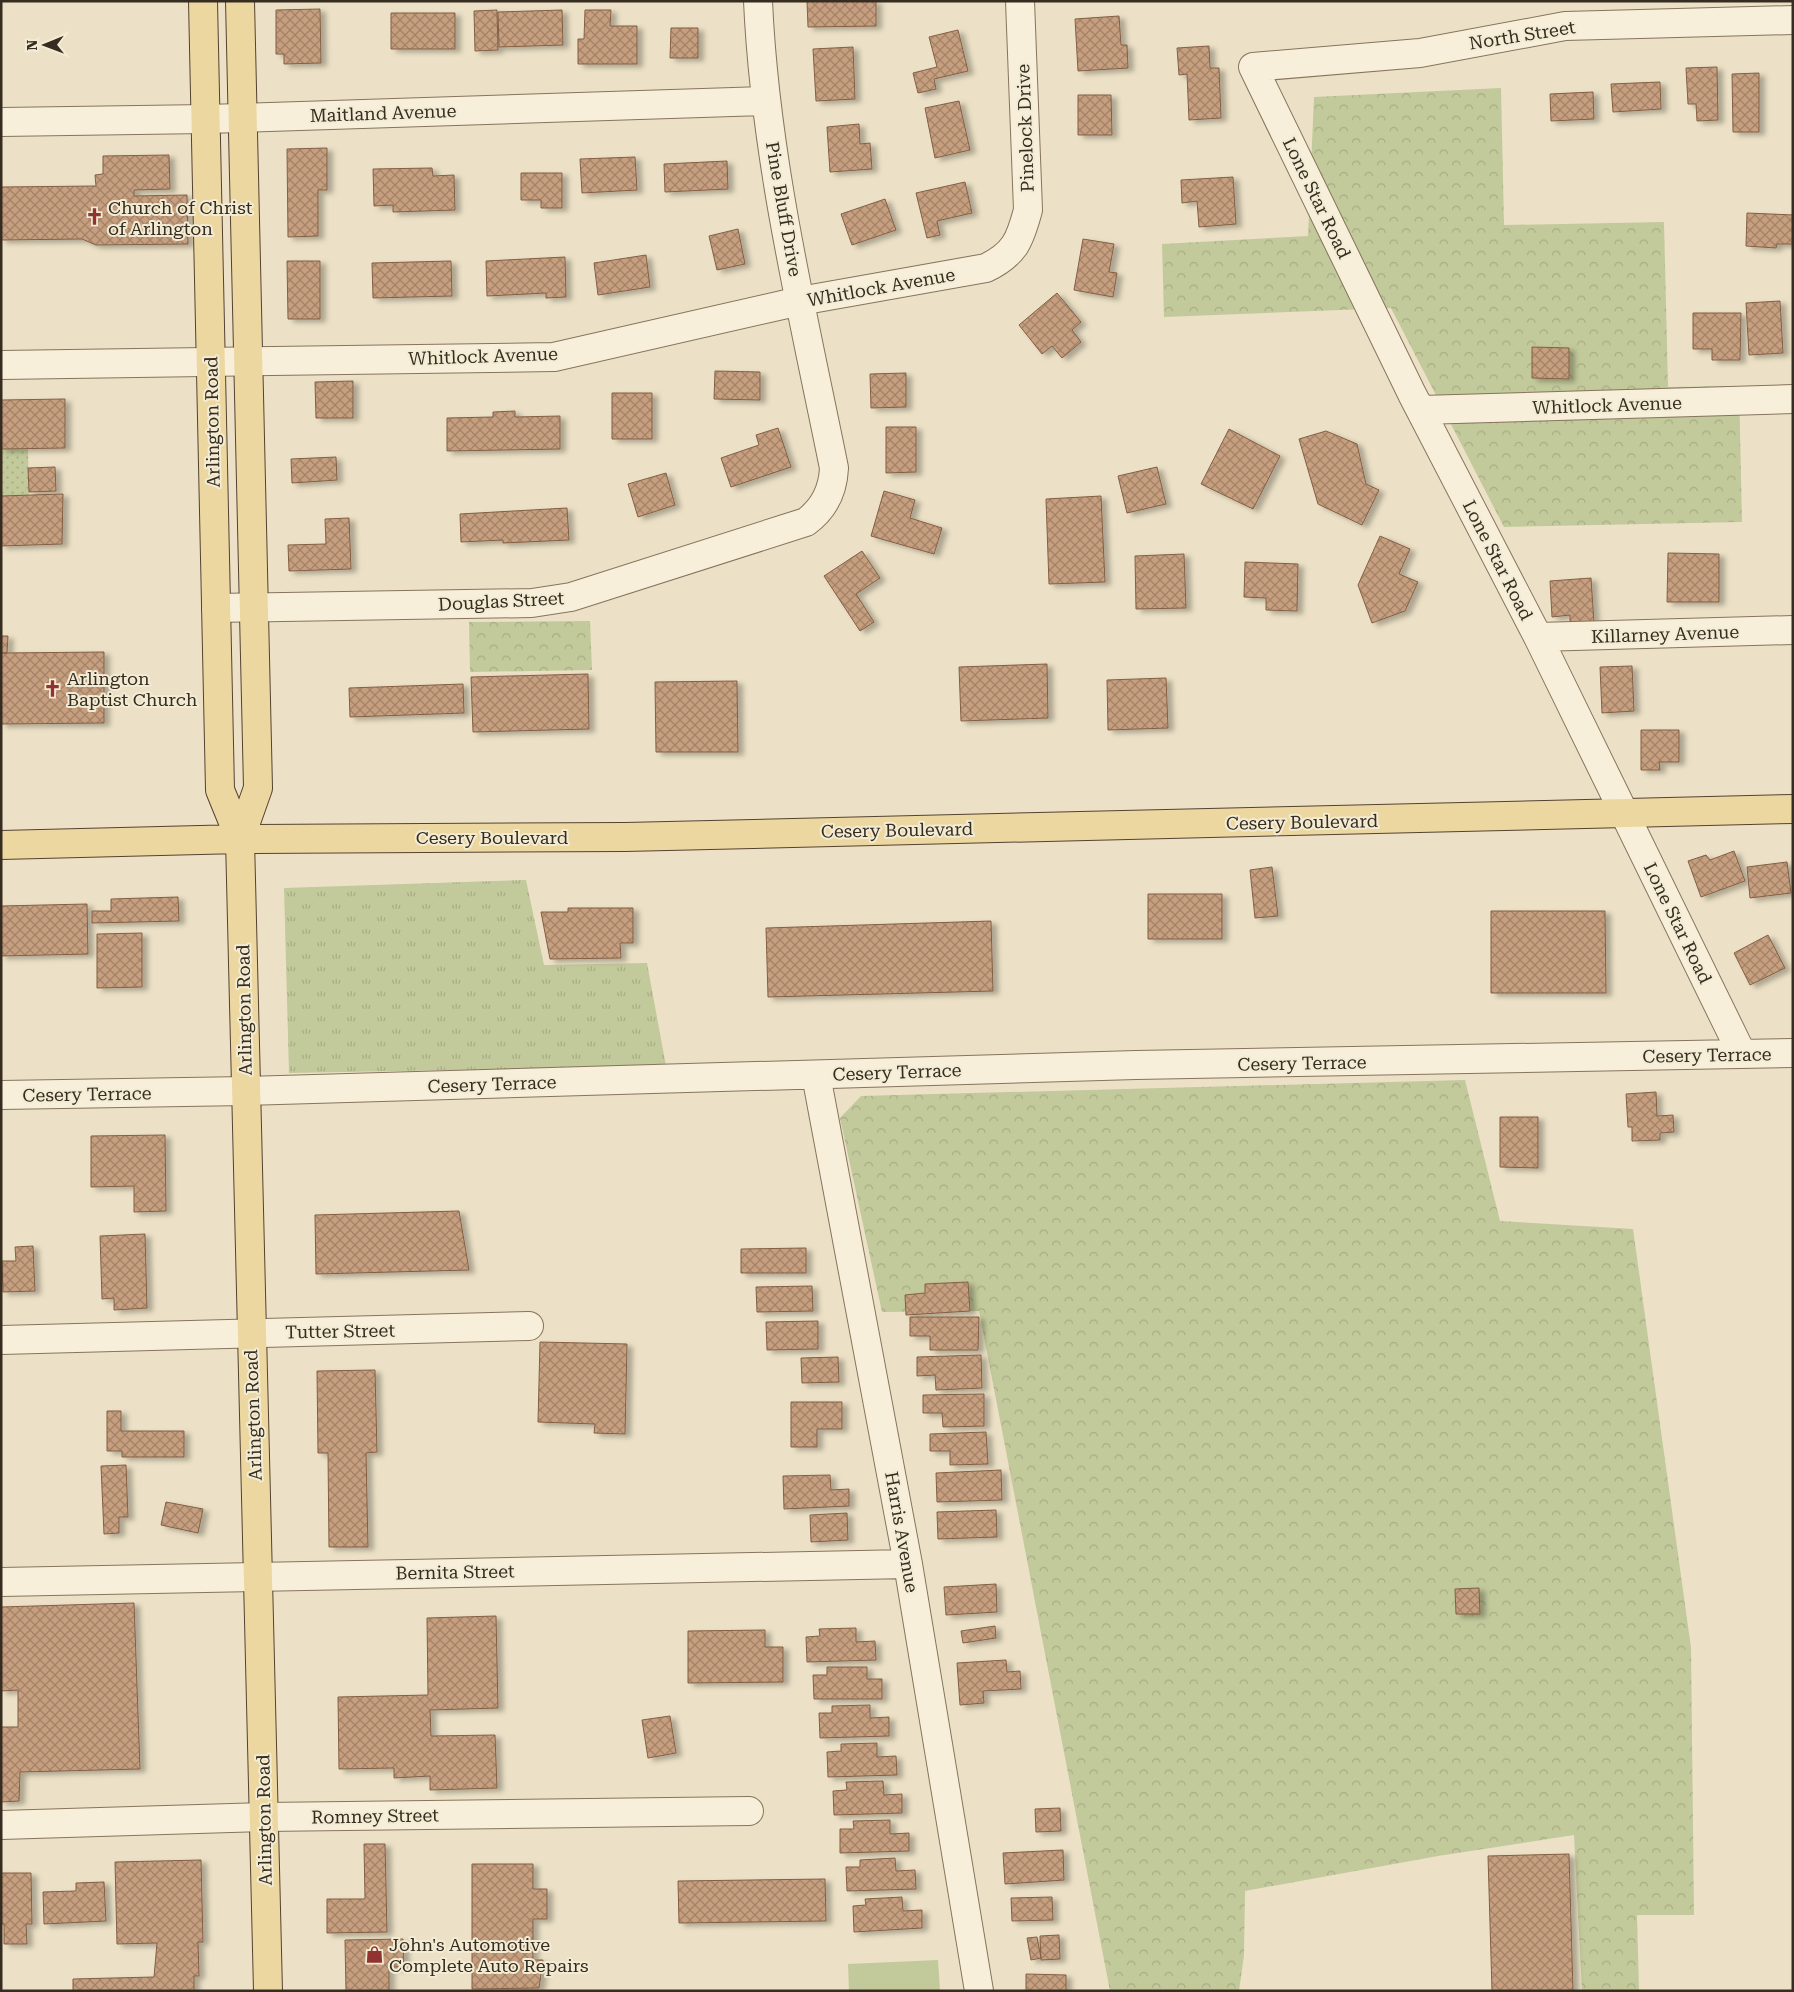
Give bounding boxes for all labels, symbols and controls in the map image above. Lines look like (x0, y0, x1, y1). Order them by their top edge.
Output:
street label: North Street (1467, 16, 1577, 54)
north arrow (20, 20, 70, 70)
text: N (24, 39, 40, 51)
street label: Pinelock Drive (1012, 63, 1038, 192)
street label: Maitland Avenue (309, 100, 457, 126)
street label: Lone Star Road (1279, 134, 1356, 262)
street label: Pine Bluff Drive (762, 140, 806, 278)
place label: Church of Christ of Arlington (108, 197, 253, 239)
church icon: Church of Christ of Arlington (84, 207, 104, 227)
street label: Whitlock Avenue (805, 264, 957, 310)
street label: Whitlock Avenue (408, 343, 558, 369)
street label: Arlington Road (200, 356, 224, 488)
street label: Whitlock Avenue (1532, 392, 1682, 418)
street label: Lone Star Road (1459, 496, 1538, 624)
street label: Douglas Street (437, 587, 565, 615)
street label: Killarney Avenue (1591, 621, 1740, 647)
place label: Arlington Baptist Church (67, 668, 198, 710)
church icon: Arlington Baptist Church (43, 678, 63, 698)
street label: Cesery Boulevard (1226, 810, 1379, 834)
street label: Cesery Boulevard (821, 818, 974, 842)
street label: Cesery Boulevard (416, 827, 569, 848)
street label: Lone Star Road (1640, 859, 1717, 987)
street label: Arlington Road (232, 944, 256, 1076)
street label: Cesery Terrace (1642, 1043, 1772, 1067)
street label: Cesery Terrace (1237, 1051, 1367, 1075)
street label: Cesery Terrace (832, 1059, 962, 1085)
street label: Cesery Terrace (427, 1071, 557, 1097)
street label: Cesery Terrace (22, 1082, 152, 1106)
street label: Tutter Street (285, 1320, 395, 1342)
street label: Arlington Road (240, 1349, 266, 1481)
street label: Harris Avenue (881, 1470, 923, 1594)
street label: Bernita Street (395, 1560, 515, 1584)
street label: Arlington Road (252, 1754, 276, 1886)
street label: Romney Street (311, 1804, 439, 1828)
place label: John's Automotive Complete Auto Repairs (389, 1934, 589, 1976)
shop icon: John's Automotive Complete Auto Repairs (365, 1944, 385, 1964)

